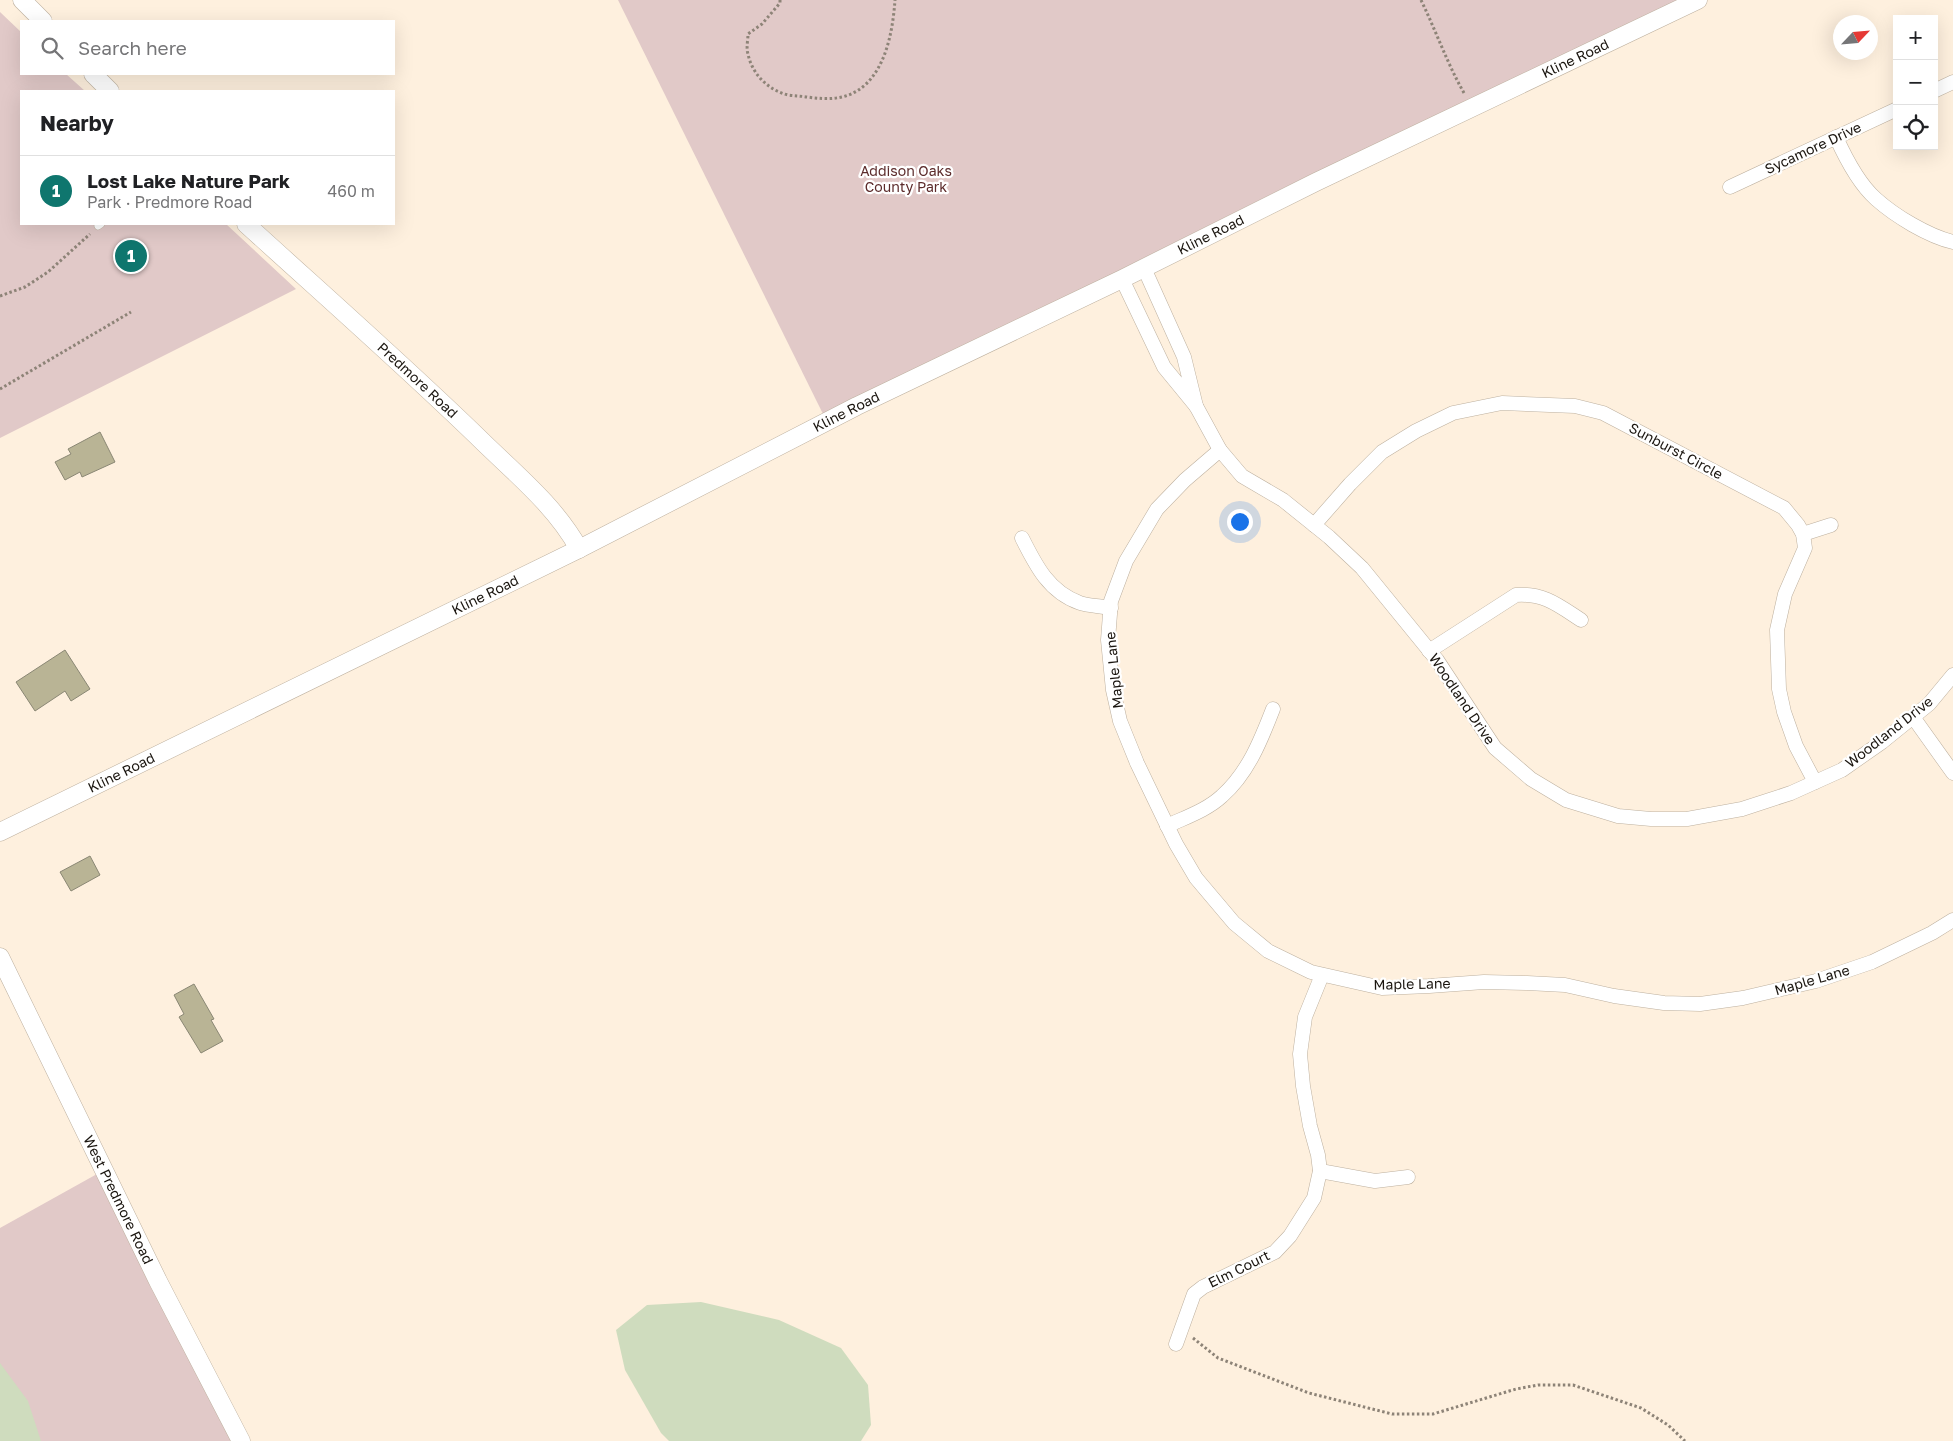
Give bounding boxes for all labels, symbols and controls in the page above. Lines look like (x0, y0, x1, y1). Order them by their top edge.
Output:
north arrow (1833, 15, 1878, 60)
map controls (1893, 15, 1938, 150)
button: + (1893, 15, 1938, 60)
search box (20, 20, 395, 75)
icon: search (38, 34, 66, 62)
street label: Kline Road (1539, 35, 1611, 81)
text: Search here (78, 36, 187, 59)
button: − (1893, 60, 1938, 105)
button: locate (1893, 105, 1938, 150)
text: Nearby (40, 110, 114, 136)
street label: Sycamore Drive (1762, 118, 1864, 177)
park label: Addison Oaks County Park (860, 162, 952, 195)
text: Lost Lake Nature Park (87, 169, 290, 192)
text: 1 (52, 181, 60, 201)
text: 460 m (327, 181, 375, 201)
text: Park · Predmore Road (87, 192, 252, 212)
street label: Kline Road (1174, 210, 1247, 258)
pin: 1 (115, 237, 147, 275)
street label: Predmore Road (374, 338, 462, 421)
street label: Kline Road (810, 387, 882, 435)
street label: Sunburst Circle (1626, 419, 1726, 482)
your location (1227, 509, 1253, 535)
street label: Kline Road (449, 571, 521, 618)
street label: Maple Lane (1101, 631, 1126, 709)
street label: Woodland Drive (1426, 650, 1499, 747)
street label: Woodland Drive (1842, 692, 1936, 771)
street label: Kline Road (85, 749, 157, 796)
street label: Maple Lane (1772, 961, 1851, 998)
street label: Maple Lane (1373, 974, 1451, 993)
street label: West Predmore Road (80, 1132, 157, 1267)
street label: Elm Court (1205, 1246, 1272, 1291)

